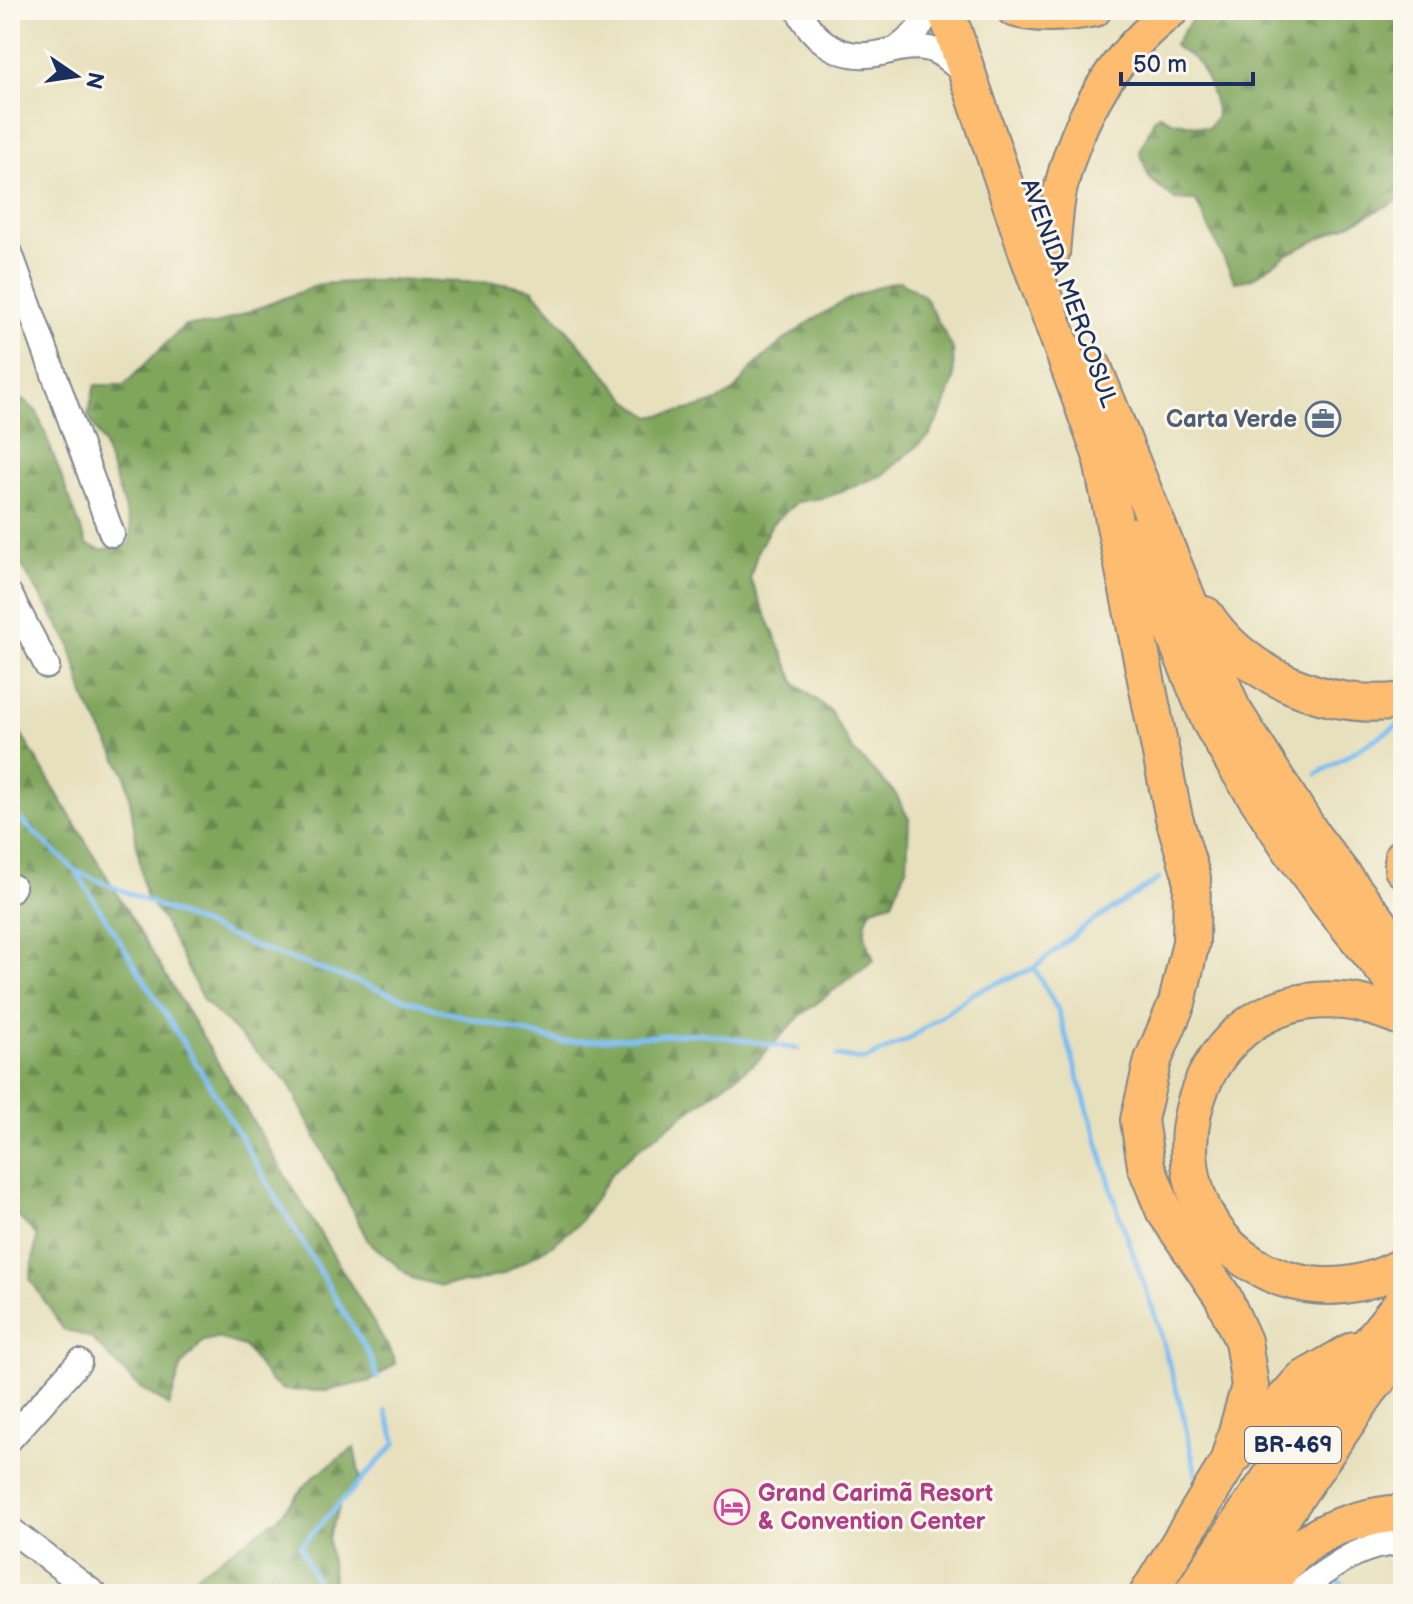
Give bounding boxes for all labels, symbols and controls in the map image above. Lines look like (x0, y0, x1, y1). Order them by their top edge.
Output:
north arrow (36, 36, 116, 116)
scale bar (1121, 36, 1253, 86)
text: 50 m (1133, 50, 1187, 79)
text: N (79, 69, 109, 91)
street label: AVENIDA MERCOSUL (1014, 175, 1124, 412)
office icon: Carta Verde (1304, 400, 1342, 438)
place label: Carta Verde (1166, 405, 1297, 434)
road number: BR-469 (1245, 1427, 1341, 1463)
place label: Grand Carimã Resort & Convention Center (758, 1479, 993, 1536)
hotel icon: Grand Carimã Resort & Convention Center (713, 1488, 751, 1526)

